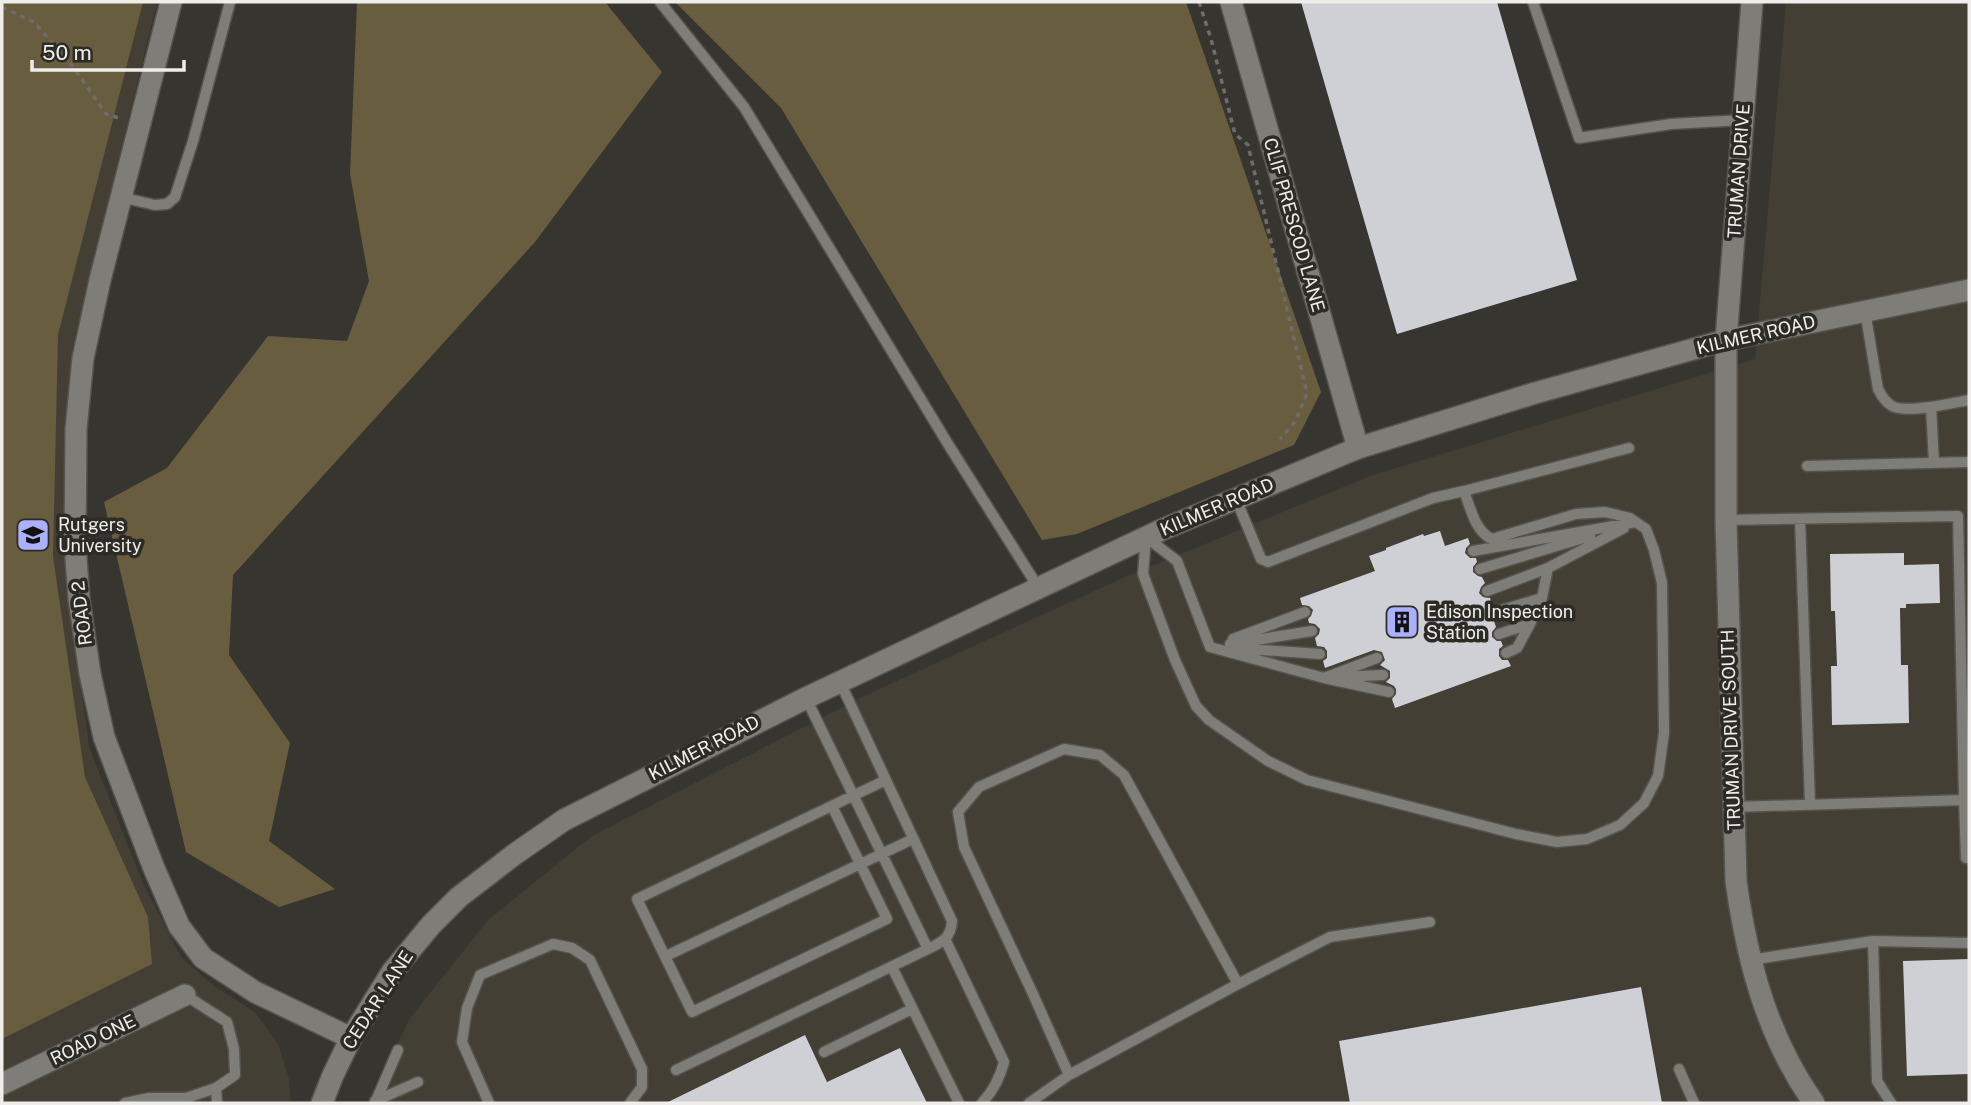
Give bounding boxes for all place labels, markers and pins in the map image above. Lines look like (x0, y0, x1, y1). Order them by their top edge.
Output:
place label: Rutgers University (58, 514, 142, 556)
school or university icon: Rutgers University (14, 516, 52, 554)
place label: Edison Inspection Station (1426, 601, 1573, 643)
building icon: Edison Inspection Station (1383, 603, 1421, 641)

